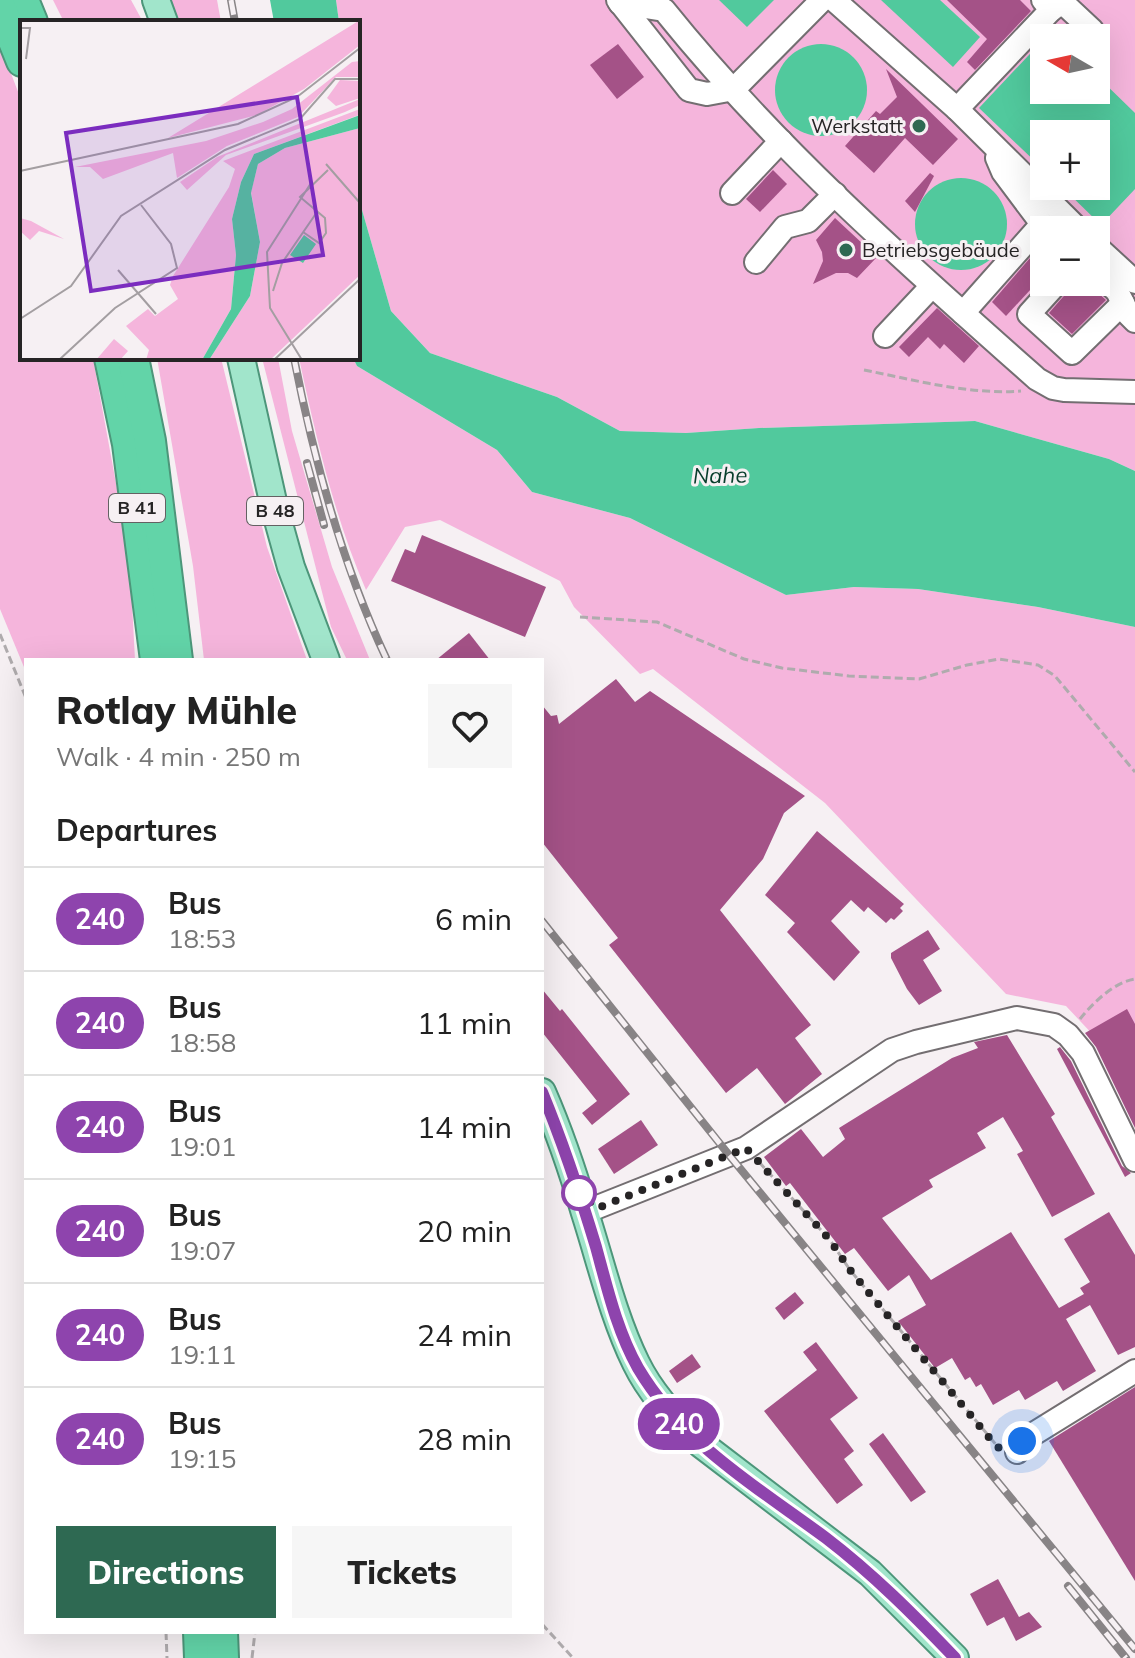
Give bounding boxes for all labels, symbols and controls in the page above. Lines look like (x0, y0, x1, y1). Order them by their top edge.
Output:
inset map (20, 20, 360, 360)
north arrow (1030, 24, 1110, 104)
map controls (1030, 24, 1110, 296)
place label: Werkstatt (811, 113, 903, 138)
marker: Werkstatt (910, 117, 928, 135)
button: + (1030, 120, 1110, 200)
button: − (1030, 216, 1110, 296)
place label: Betriebsgebäude (862, 237, 1020, 262)
marker: Betriebsgebäude (837, 241, 855, 259)
water label: Nahe (693, 461, 748, 489)
road number: B 41 (109, 494, 165, 522)
road number: B 48 (247, 497, 303, 525)
button: heart (428, 684, 512, 768)
text: Rotlay Mühle (56, 686, 297, 734)
text: Walk · 4 min · 250 m (56, 740, 301, 773)
text: Departures (56, 811, 217, 849)
text: Bus (168, 884, 222, 922)
text: 6 min (435, 900, 512, 938)
text: 240 (75, 901, 125, 936)
text: 18:53 (168, 922, 236, 955)
text: Bus (168, 988, 222, 1026)
text: 11 min (417, 1004, 512, 1042)
text: 240 (75, 1005, 125, 1040)
text: 18:58 (168, 1026, 236, 1059)
text: Bus (168, 1092, 222, 1130)
text: 14 min (417, 1108, 512, 1146)
text: 240 (75, 1109, 125, 1144)
text: 19:01 (168, 1130, 236, 1163)
unlabelled marker (562, 1176, 596, 1210)
text: Bus (168, 1196, 222, 1234)
text: 20 min (417, 1212, 512, 1250)
text: 240 (75, 1213, 125, 1248)
text: 19:07 (168, 1234, 236, 1267)
text: Bus (168, 1300, 222, 1338)
text: 24 min (417, 1316, 512, 1354)
text: 240 (75, 1317, 125, 1352)
text: 19:11 (168, 1338, 236, 1371)
line badge: 240 (633, 1398, 725, 1450)
text: Bus (168, 1404, 222, 1442)
text: 240 (654, 1406, 704, 1441)
text: 28 min (417, 1420, 512, 1458)
text: 240 (75, 1421, 125, 1456)
your location (1002, 1421, 1042, 1461)
text: 19:15 (168, 1442, 236, 1475)
button: Directions (56, 1526, 276, 1618)
button: Tickets (292, 1526, 512, 1618)

